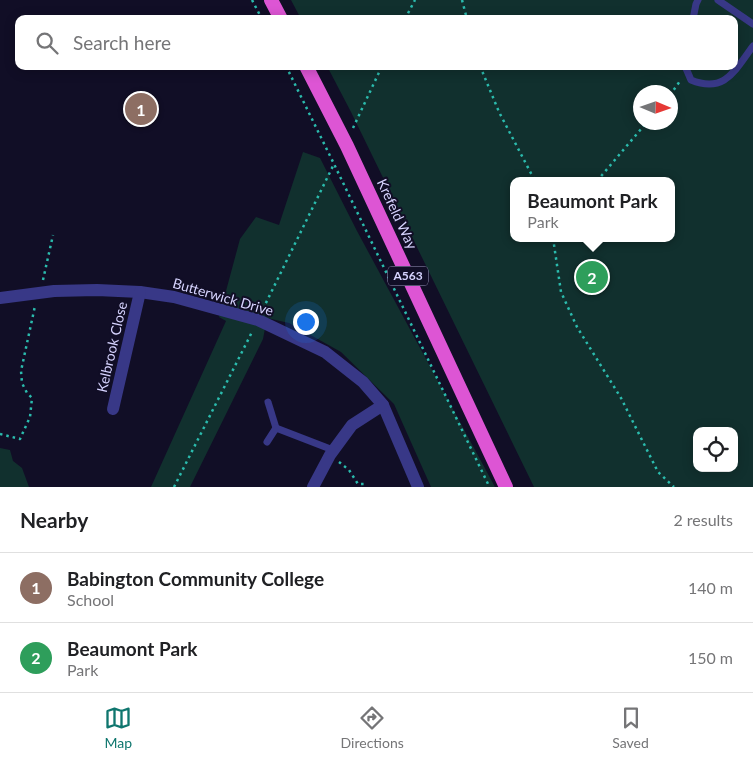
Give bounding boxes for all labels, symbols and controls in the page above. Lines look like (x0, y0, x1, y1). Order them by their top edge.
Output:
search box (15, 15, 738, 70)
icon: search (33, 29, 61, 57)
text: Search here (73, 31, 171, 54)
north arrow (633, 85, 678, 130)
pin: 1 (125, 90, 157, 128)
street label: Krefeld Way (374, 176, 421, 252)
popup (510, 177, 675, 242)
text: Beaumont Park (527, 189, 658, 212)
text: Park (527, 212, 559, 231)
pin: 2 (576, 258, 608, 296)
road number: A563 (388, 266, 428, 286)
street label: Butterwick Drive (171, 274, 275, 319)
street label: Kelbrook Close (93, 300, 130, 394)
your location (293, 309, 319, 335)
map controls (693, 427, 738, 472)
button: locate (693, 427, 738, 472)
text: Nearby (20, 507, 88, 532)
text: 2 results (673, 510, 733, 529)
text: Babington Community College (67, 567, 324, 590)
text: 1 (31, 578, 41, 597)
text: 140 m (688, 578, 733, 597)
text: School (67, 590, 114, 609)
text: Beaumont Park (67, 637, 197, 660)
text: 2 (31, 648, 41, 667)
text: 150 m (688, 648, 733, 667)
text: Park (67, 660, 98, 679)
tab: Map (104, 704, 132, 751)
tab: Directions (341, 704, 404, 751)
tab: Saved (612, 704, 649, 751)

